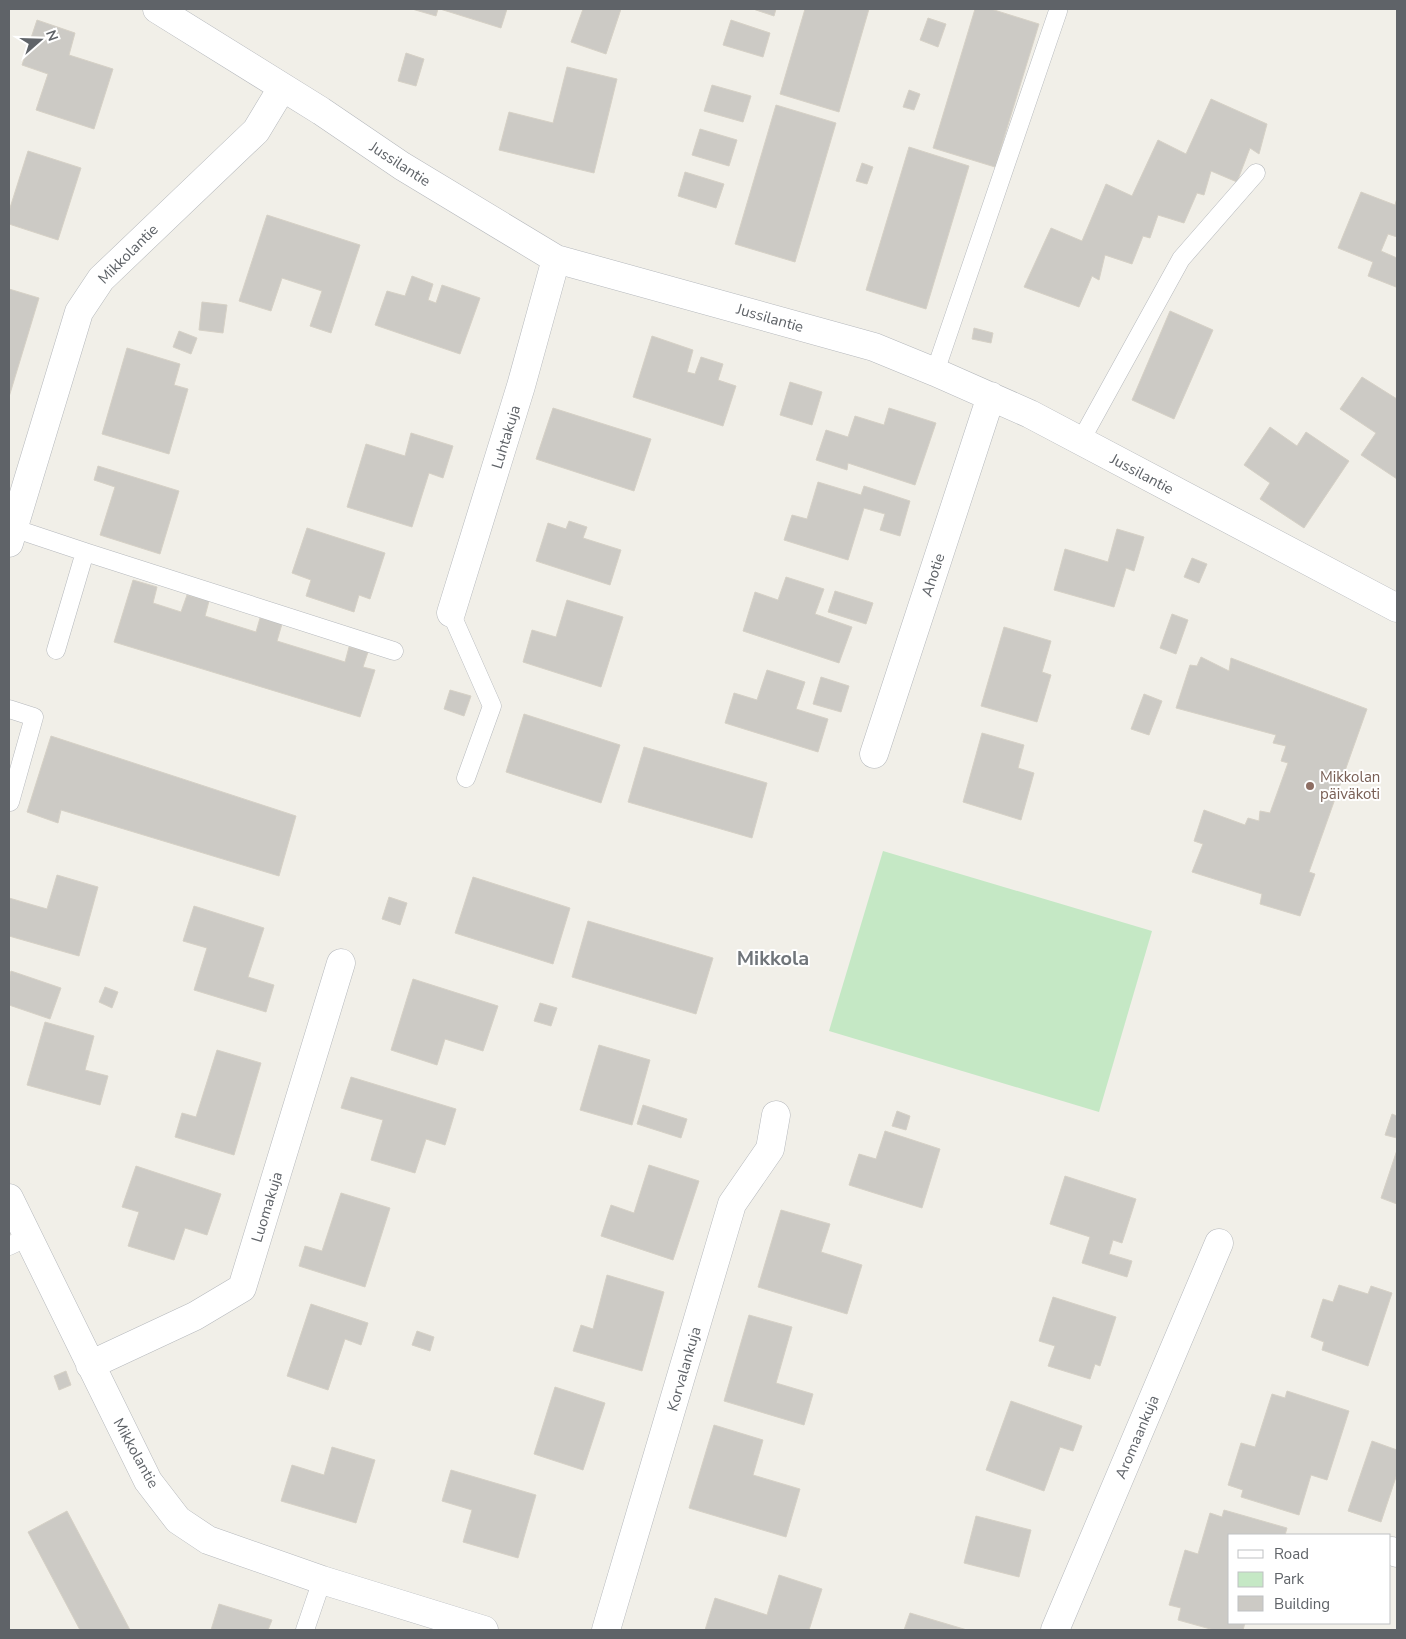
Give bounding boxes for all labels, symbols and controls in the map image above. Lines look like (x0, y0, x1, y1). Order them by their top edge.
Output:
north arrow (15, 15, 65, 65)
text: N (41, 28, 62, 44)
street label: Jussilantie (365, 136, 434, 191)
street label: Mikkolantie (94, 220, 162, 288)
street label: Jussilantie (733, 299, 806, 337)
street label: Luhtakuja (487, 403, 525, 471)
street label: Jussilantie (1106, 449, 1177, 499)
street label: Ahotie (917, 551, 949, 599)
place label: Mikkolan päiväkoti (1320, 767, 1380, 804)
marker: Mikkolan päiväkoti (1304, 780, 1316, 792)
district label: Mikkola (737, 945, 809, 972)
street label: Luomakuja (247, 1169, 287, 1245)
street label: Korvalankuja (662, 1324, 706, 1414)
street label: Aromaankuja (1110, 1392, 1164, 1482)
street label: Mikkolantie (109, 1414, 163, 1492)
legend (1228, 1534, 1391, 1624)
text: Road (1274, 1544, 1309, 1564)
text: Park (1274, 1569, 1304, 1589)
text: Building (1274, 1594, 1330, 1614)

